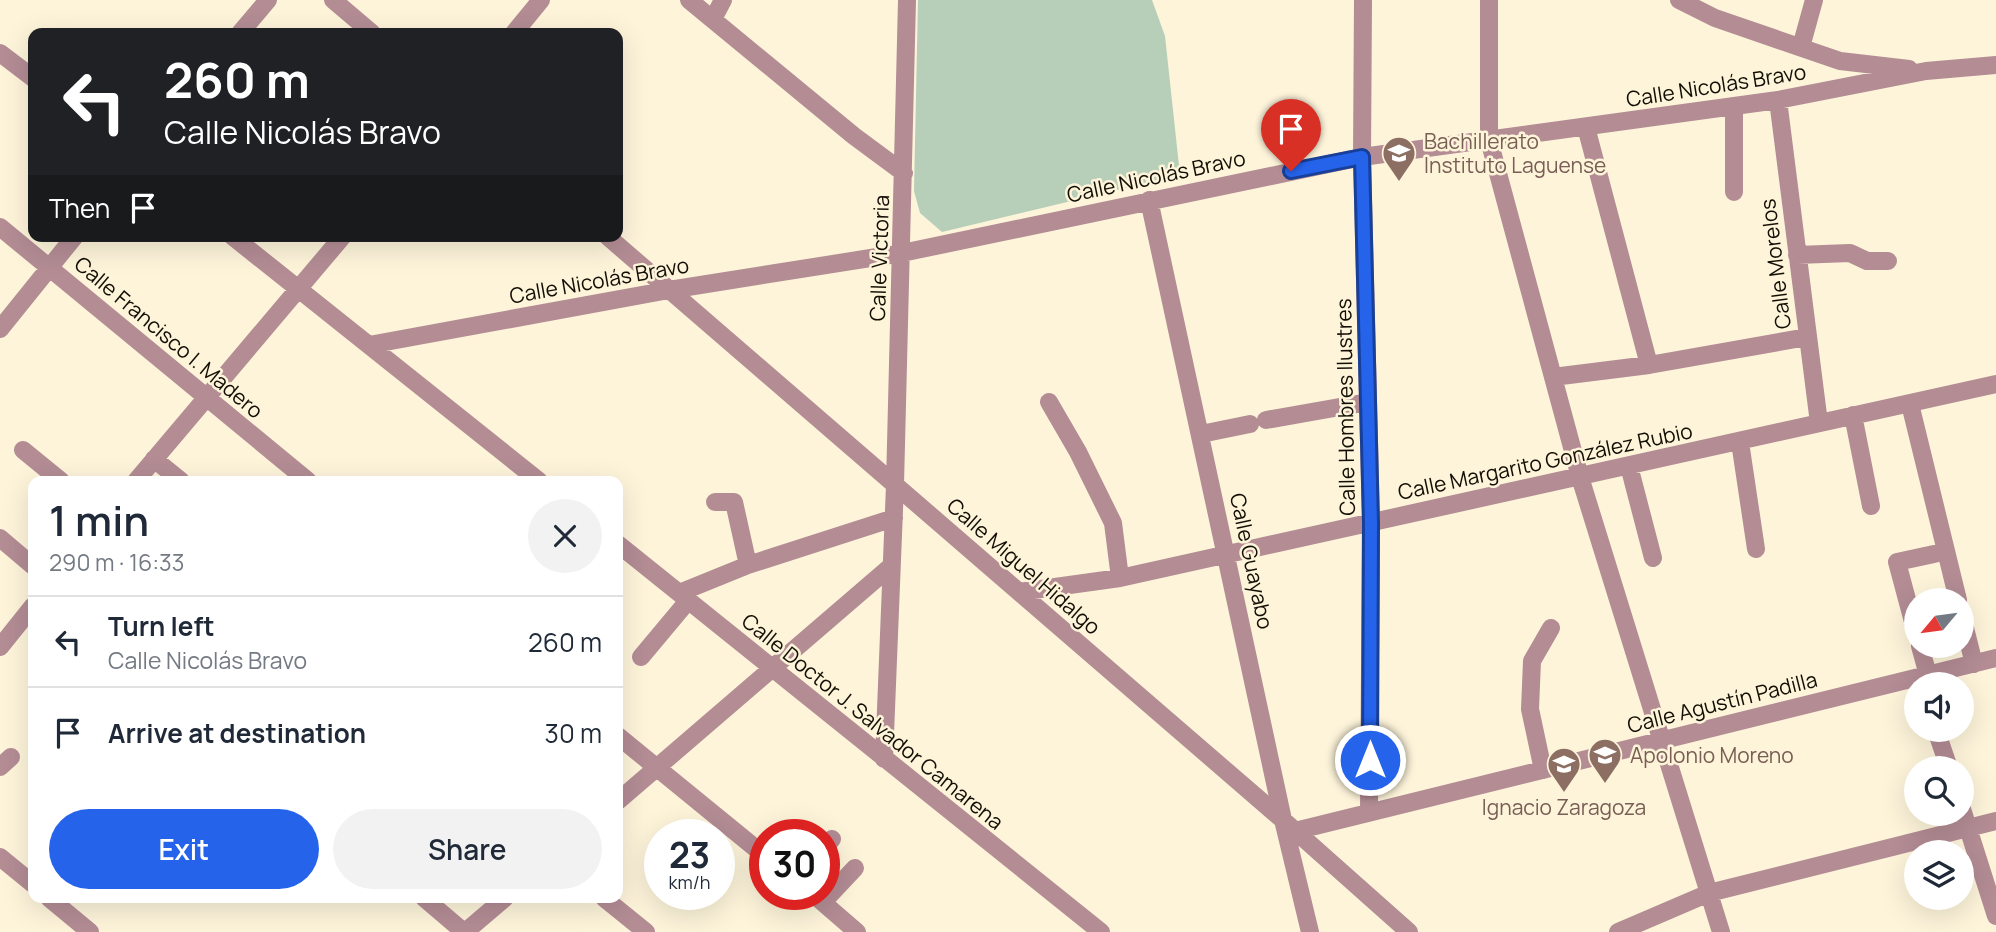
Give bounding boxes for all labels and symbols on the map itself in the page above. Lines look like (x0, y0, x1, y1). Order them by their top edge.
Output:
street label: Calle Nicolás Bravo (1624, 57, 1808, 113)
pin (1261, 99, 1321, 171)
place label: Bachillerato Instituto Laguense (1424, 127, 1606, 179)
school or university icon: Bachillerato Instituto Laguense (1380, 134, 1418, 183)
street label: Calle Nicolás Bravo (1064, 143, 1248, 209)
street label: Calle Victoria (863, 194, 895, 322)
street label: Calle Morelos (1753, 197, 1797, 331)
street label: Calle Francisco I. Madero (69, 250, 269, 424)
street label: Calle Nicolás Bravo (507, 250, 691, 310)
street label: Calle Hombres Ilustres (1329, 298, 1361, 516)
street label: Calle Margarito González Rubio (1395, 416, 1695, 506)
street label: Calle Guayabo (1224, 490, 1280, 632)
street label: Calle Miguel Hidalgo (941, 491, 1107, 641)
north arrow (1904, 588, 1974, 658)
street label: Calle Doctor J. Salvador Camarena (736, 607, 1010, 835)
street label: Calle Agustín Padilla (1624, 665, 1820, 739)
position arrow (1333, 723, 1407, 797)
school or university icon: Apolonio Moreno (1586, 736, 1624, 785)
place label: Apolonio Moreno (1630, 741, 1794, 769)
school or university icon: Ignacio Zaragoza (1545, 745, 1583, 794)
place label: Ignacio Zaragoza (1482, 793, 1646, 821)
speed limit sign: 30 (749, 819, 840, 910)

